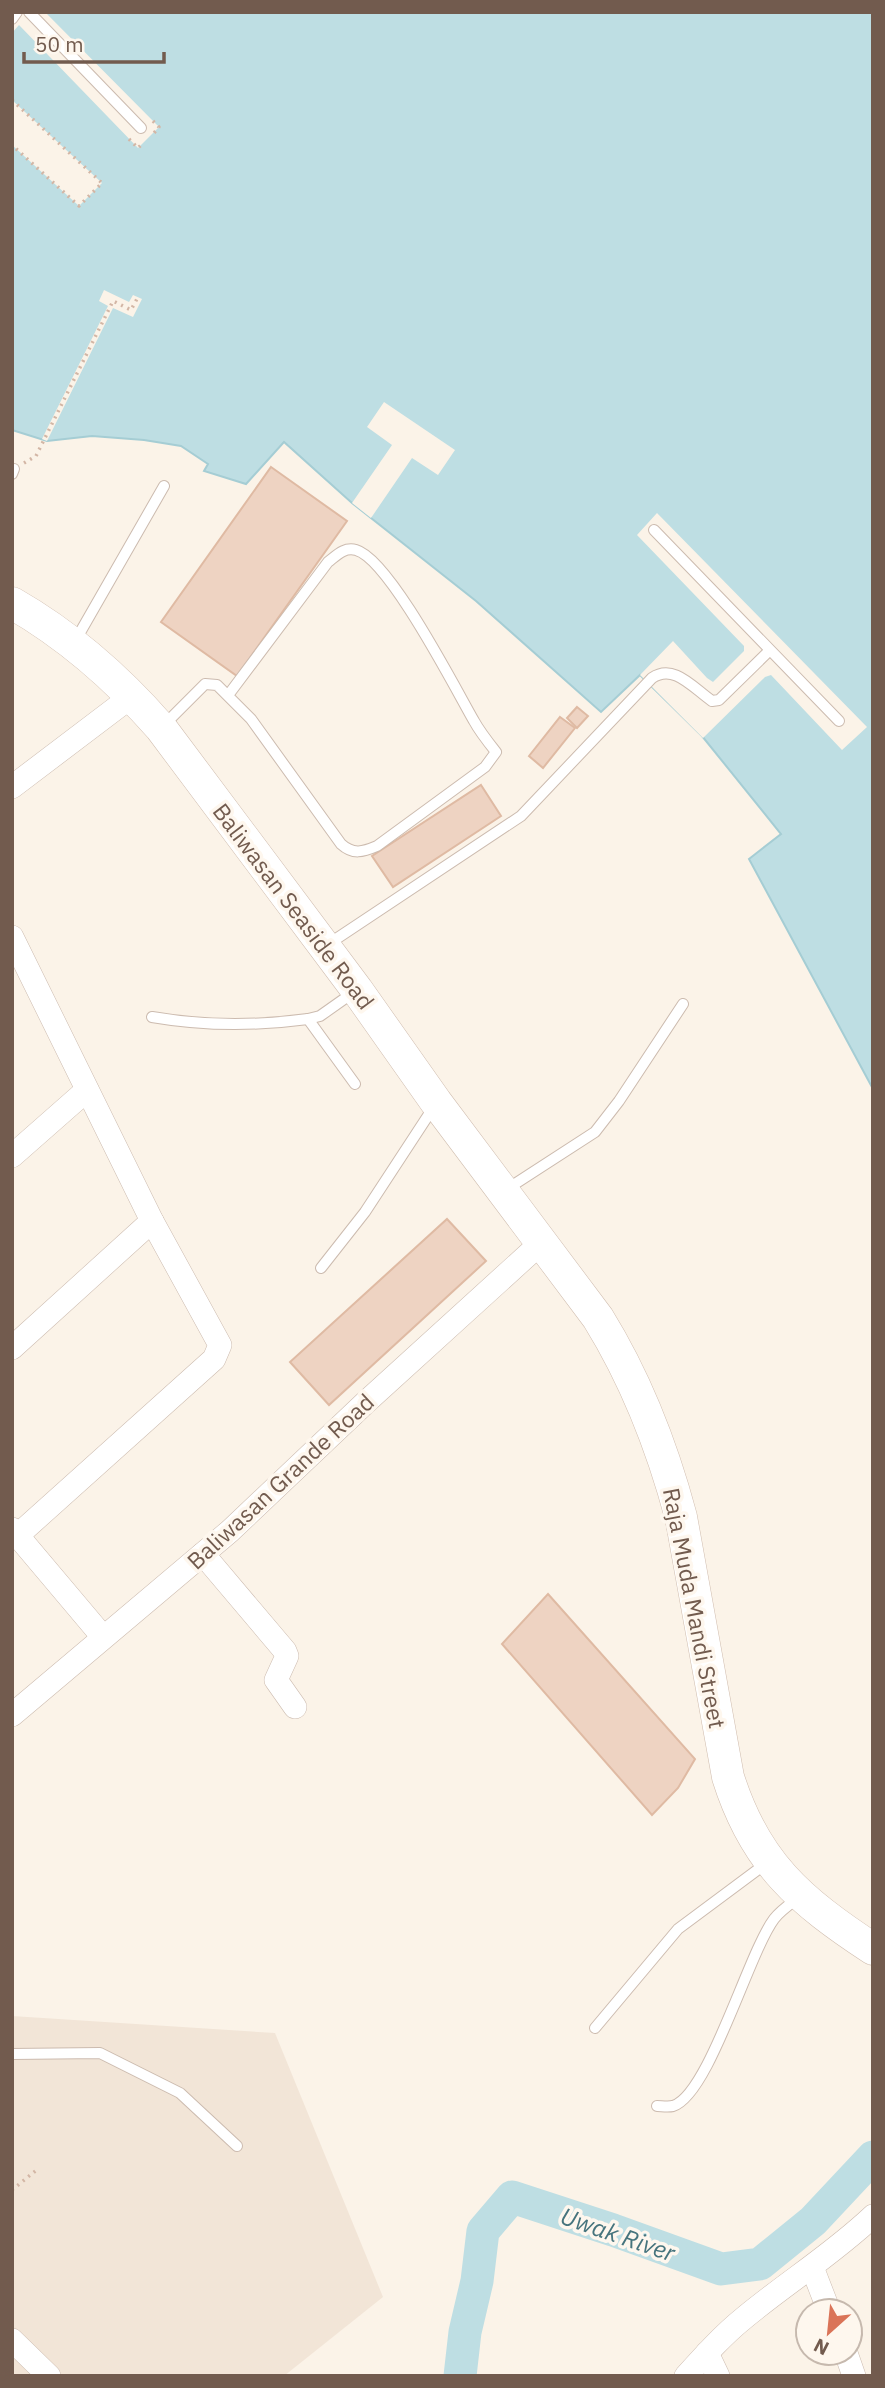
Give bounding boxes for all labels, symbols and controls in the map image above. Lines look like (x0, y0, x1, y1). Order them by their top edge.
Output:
scale bar (24, 21, 164, 65)
text: 50 m (35, 30, 84, 58)
street label: Baliwasan Seaside Road (207, 797, 381, 1015)
street label: Baliwasan Grande Road (180, 1386, 380, 1576)
street label: Raja Muda Mandi Street (657, 1485, 733, 1731)
water label: Uwak River (556, 2199, 681, 2269)
north arrow (794, 2297, 864, 2367)
text: N (810, 2333, 833, 2361)

